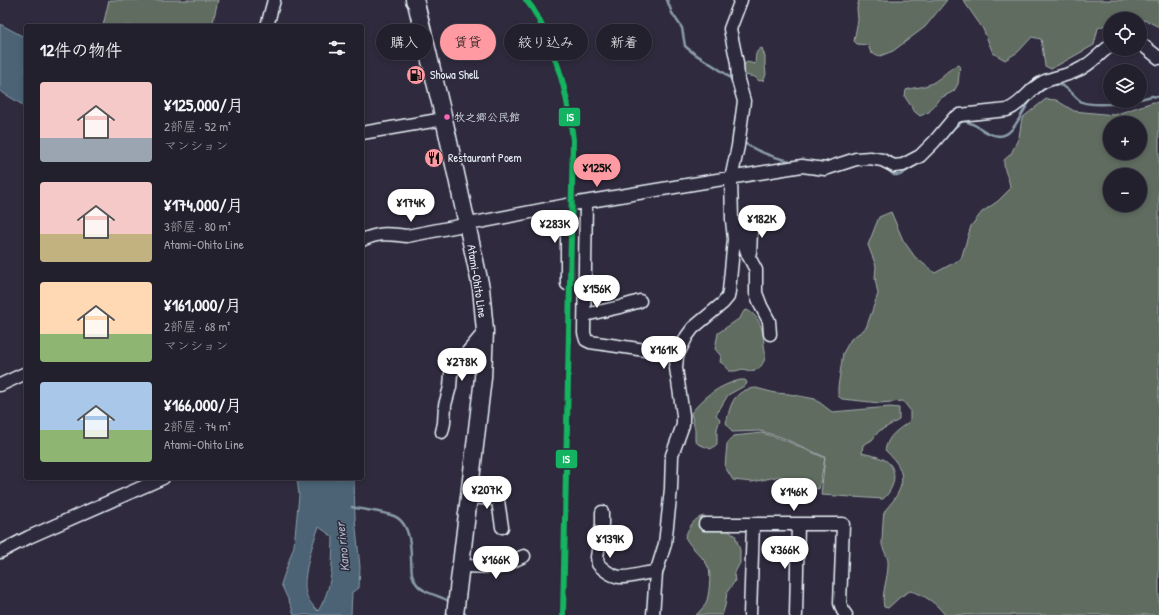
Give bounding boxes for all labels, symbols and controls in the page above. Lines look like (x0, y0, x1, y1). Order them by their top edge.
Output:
map controls (1103, 12, 1147, 212)
button: locate (1103, 12, 1147, 56)
chip: 購入 (376, 24, 432, 60)
chip: 賃貸 (440, 24, 496, 60)
chip: 絞り込み (504, 24, 588, 60)
chip: 新着 (596, 24, 652, 60)
icon: filters (326, 37, 348, 59)
text: 12件の物件 (40, 38, 122, 61)
fuel station icon: Showa Shell (405, 64, 427, 86)
button: layers (1103, 64, 1147, 108)
place label: Showa Shell (430, 66, 480, 83)
text: ¥125,000/月 (164, 93, 244, 116)
icon: home (72, 98, 120, 146)
line badge: IS (558, 107, 581, 127)
place label: 牧之郷公民館 (454, 110, 520, 124)
text: IS (566, 110, 575, 124)
marker: 牧之郷公民館 (442, 112, 452, 122)
button: + (1103, 116, 1147, 160)
text: 2部屋 · 52 m² (164, 117, 231, 135)
text: マンション (164, 136, 228, 154)
restaurant icon: Restaurant Poem (423, 147, 445, 169)
place label: Restaurant Poem (448, 149, 522, 166)
pin: ¥125K (569, 154, 625, 188)
text: ¥125K (582, 158, 612, 176)
button: − (1103, 168, 1147, 212)
pin: ¥174K (383, 189, 439, 223)
text: ¥174,000/月 (164, 193, 243, 216)
text: ¥174K (397, 193, 425, 211)
icon: home (72, 198, 120, 246)
pin: ¥182K (734, 205, 790, 239)
text: ¥182K (747, 209, 777, 227)
pin: ¥283K (527, 210, 583, 244)
text: ¥283K (540, 214, 570, 232)
text: 3部屋 · 80 m² (164, 217, 231, 235)
text: Atami-Ohito Line (164, 235, 244, 253)
street label: Atami-Ohito Line (463, 243, 492, 319)
pin: ¥156K (569, 275, 625, 309)
text: ¥156K (583, 279, 611, 297)
text: ¥161,000/月 (164, 293, 242, 316)
icon: home (72, 298, 120, 346)
text: 2部屋 · 68 m² (164, 317, 230, 335)
text: マンション (164, 336, 228, 354)
pin: ¥161K (636, 336, 692, 370)
text: ¥161K (650, 340, 678, 358)
pin: ¥278K (434, 348, 490, 382)
text: ¥278K (447, 352, 477, 370)
text: ¥166,000/月 (164, 393, 242, 416)
icon: home (72, 398, 120, 446)
text: 2部屋 · 74 m² (164, 417, 231, 435)
text: Atami-Ohito Line (164, 435, 244, 453)
line badge: IS (555, 449, 578, 469)
text: IS (562, 452, 571, 466)
pin: ¥207K (459, 476, 515, 510)
pin: ¥146K (766, 478, 822, 512)
text: ¥207K (471, 480, 503, 498)
text: ¥146K (780, 482, 808, 500)
water label: Kano river (330, 520, 354, 572)
pin: ¥139K (582, 525, 638, 559)
text: ¥139K (596, 529, 624, 547)
pin: ¥366K (757, 536, 813, 570)
text: ¥366K (770, 540, 800, 558)
pin: ¥166K (468, 546, 524, 580)
text: ¥166K (482, 550, 510, 568)

